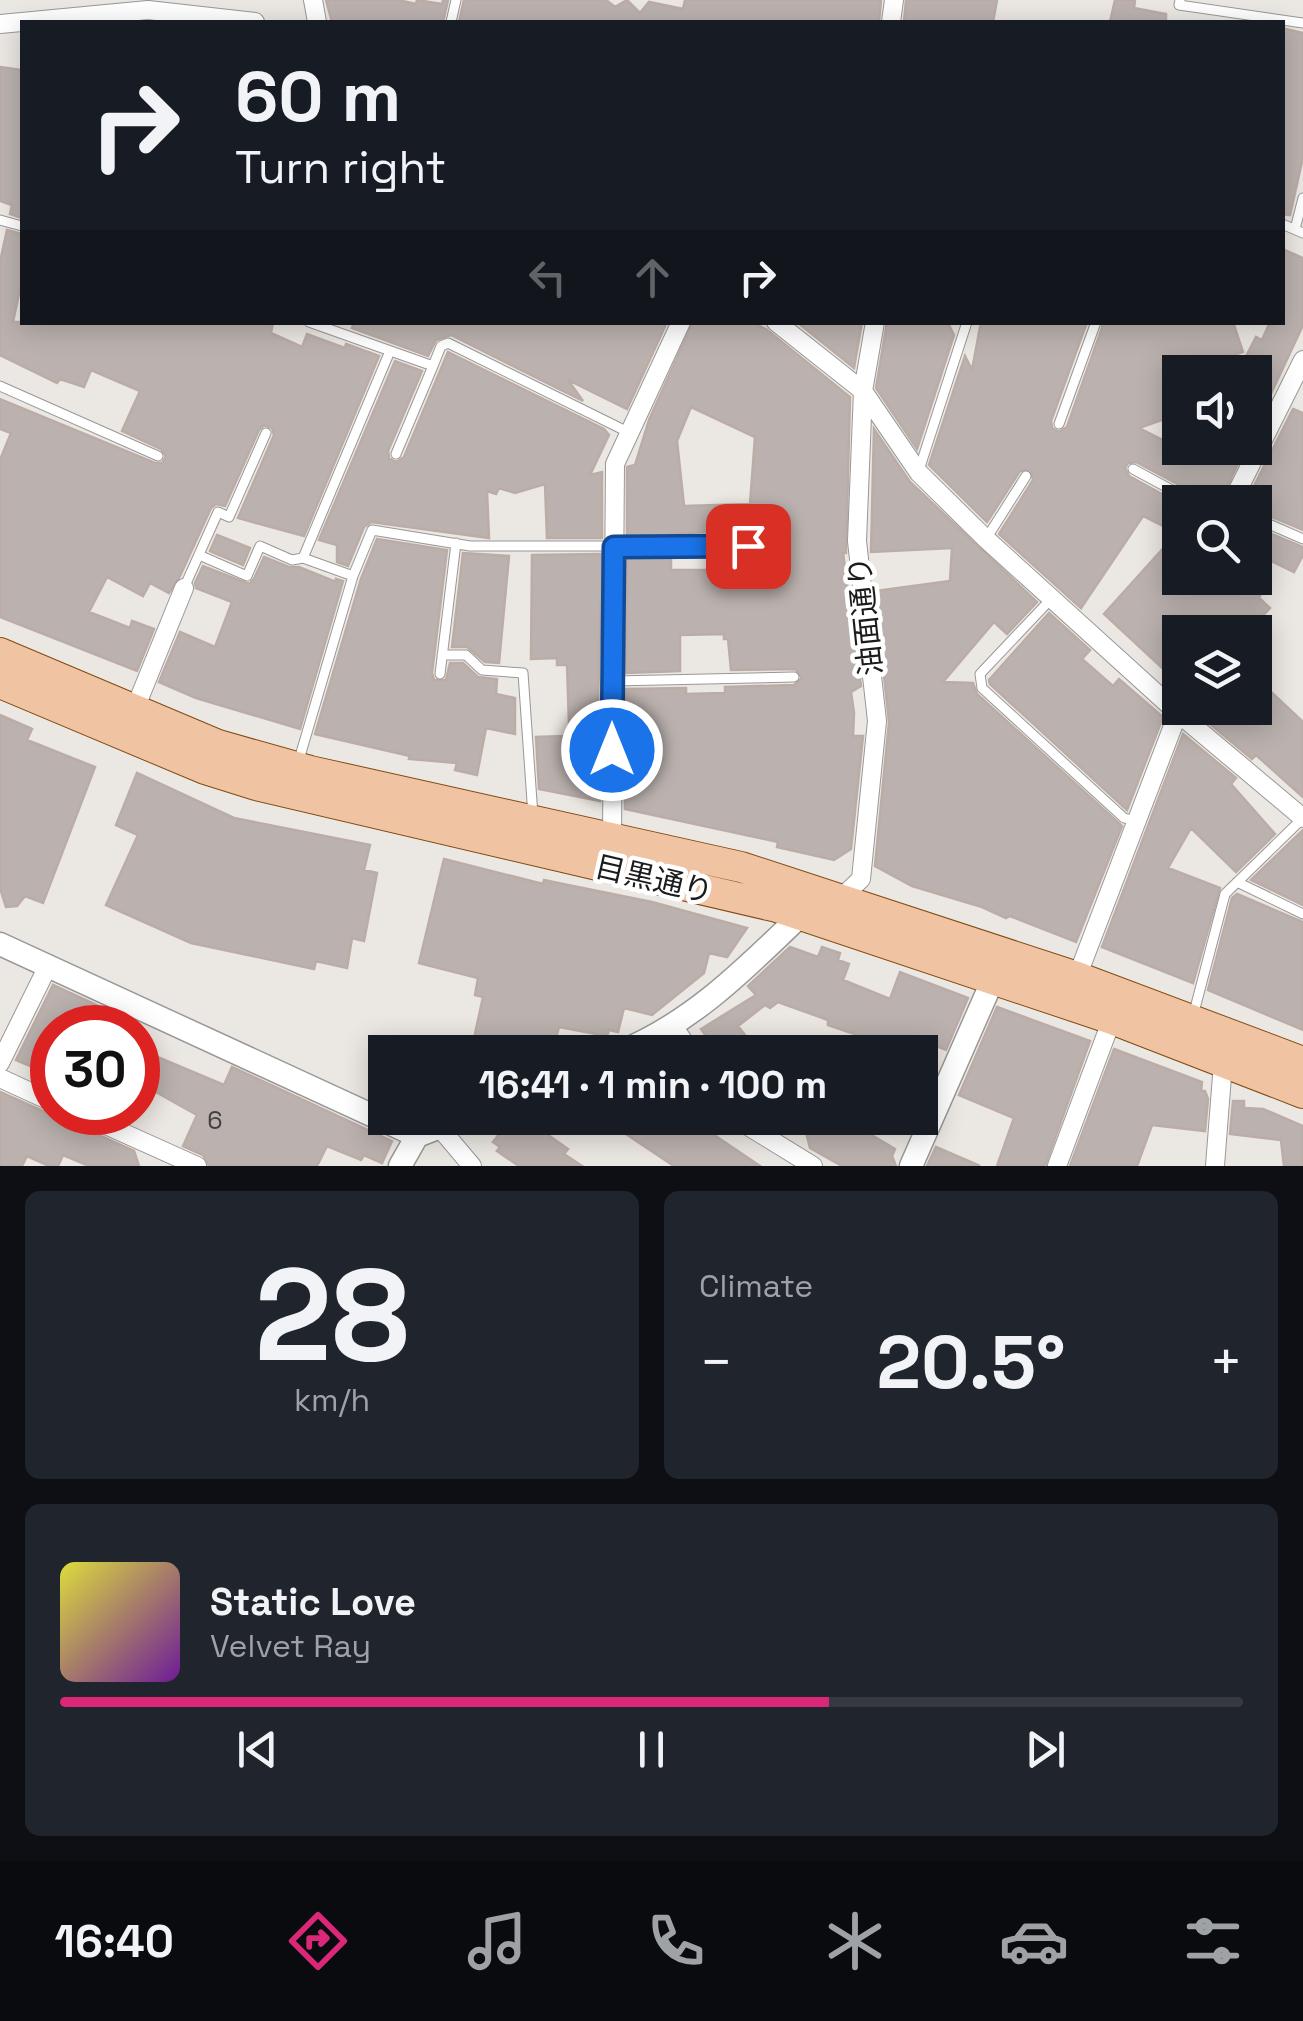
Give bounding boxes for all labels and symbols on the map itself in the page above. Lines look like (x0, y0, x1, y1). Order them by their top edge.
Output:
pin (706, 504, 791, 589)
street label: 油面通り (839, 554, 891, 678)
position arrow (560, 698, 664, 802)
street label: 目黒通り (591, 847, 717, 911)
speed limit sign: 30 (30, 1005, 160, 1135)
house number: 6 (207, 1104, 223, 1136)

